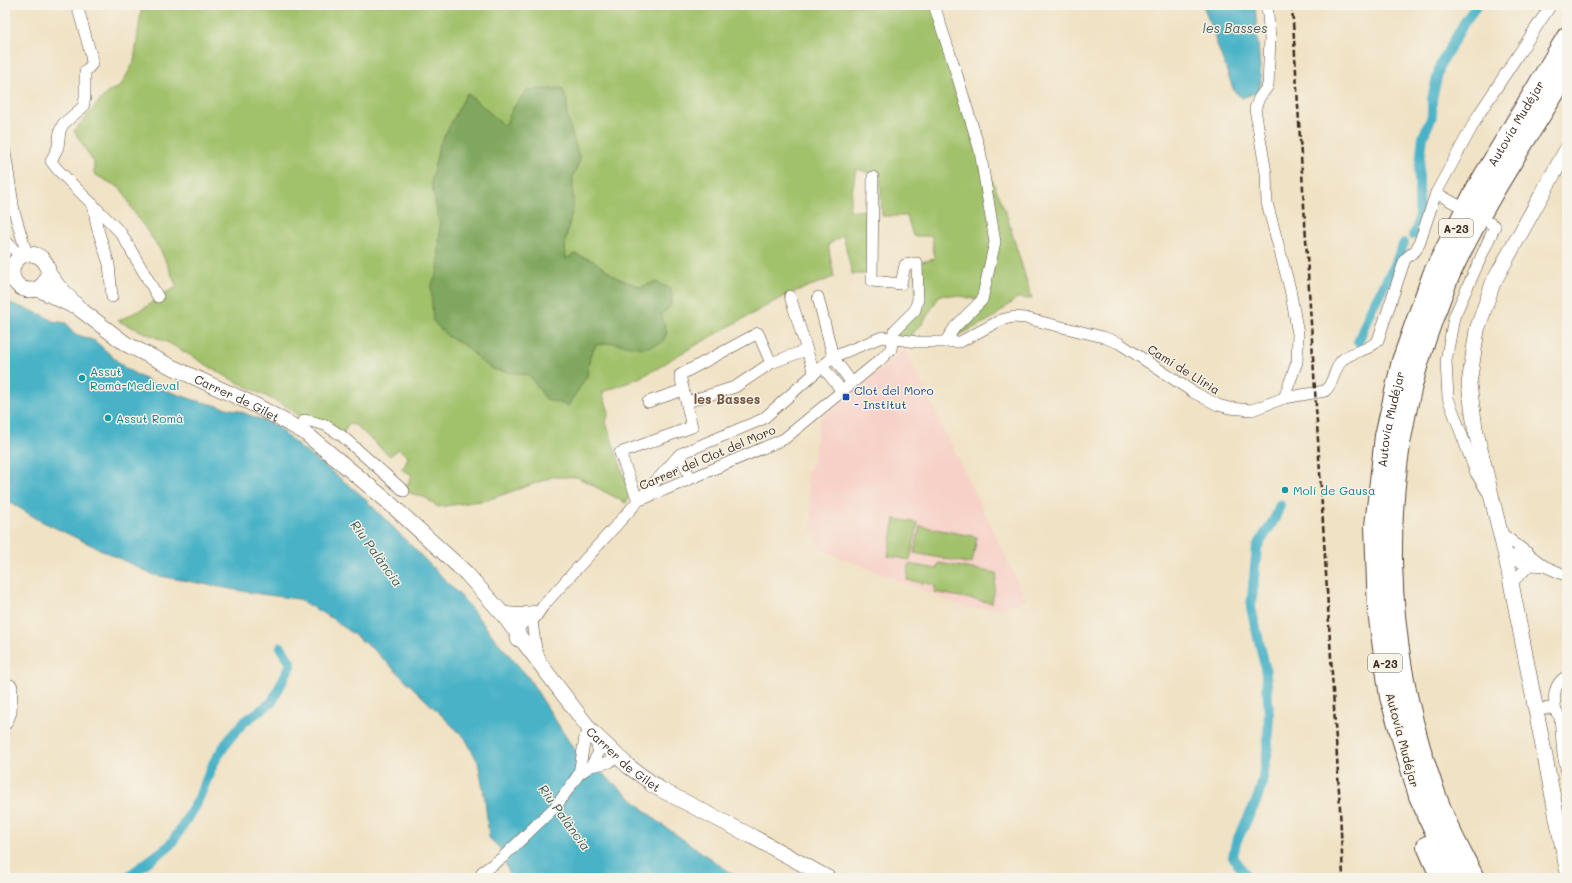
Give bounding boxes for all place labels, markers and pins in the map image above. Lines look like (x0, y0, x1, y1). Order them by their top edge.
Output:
place label: Assut Romà-Medieval (90, 363, 179, 393)
marker: Assut Romà-Medieval (77, 373, 87, 383)
place label: Clot del Moro - Institut (854, 382, 934, 412)
marker: Clot del Moro - Institut (841, 392, 851, 402)
place label: Assut Romà (116, 410, 184, 426)
marker: Assut Romà (103, 413, 113, 423)
place label: Molí de Gausa (1293, 482, 1375, 498)
marker: Molí de Gausa (1280, 485, 1290, 495)

